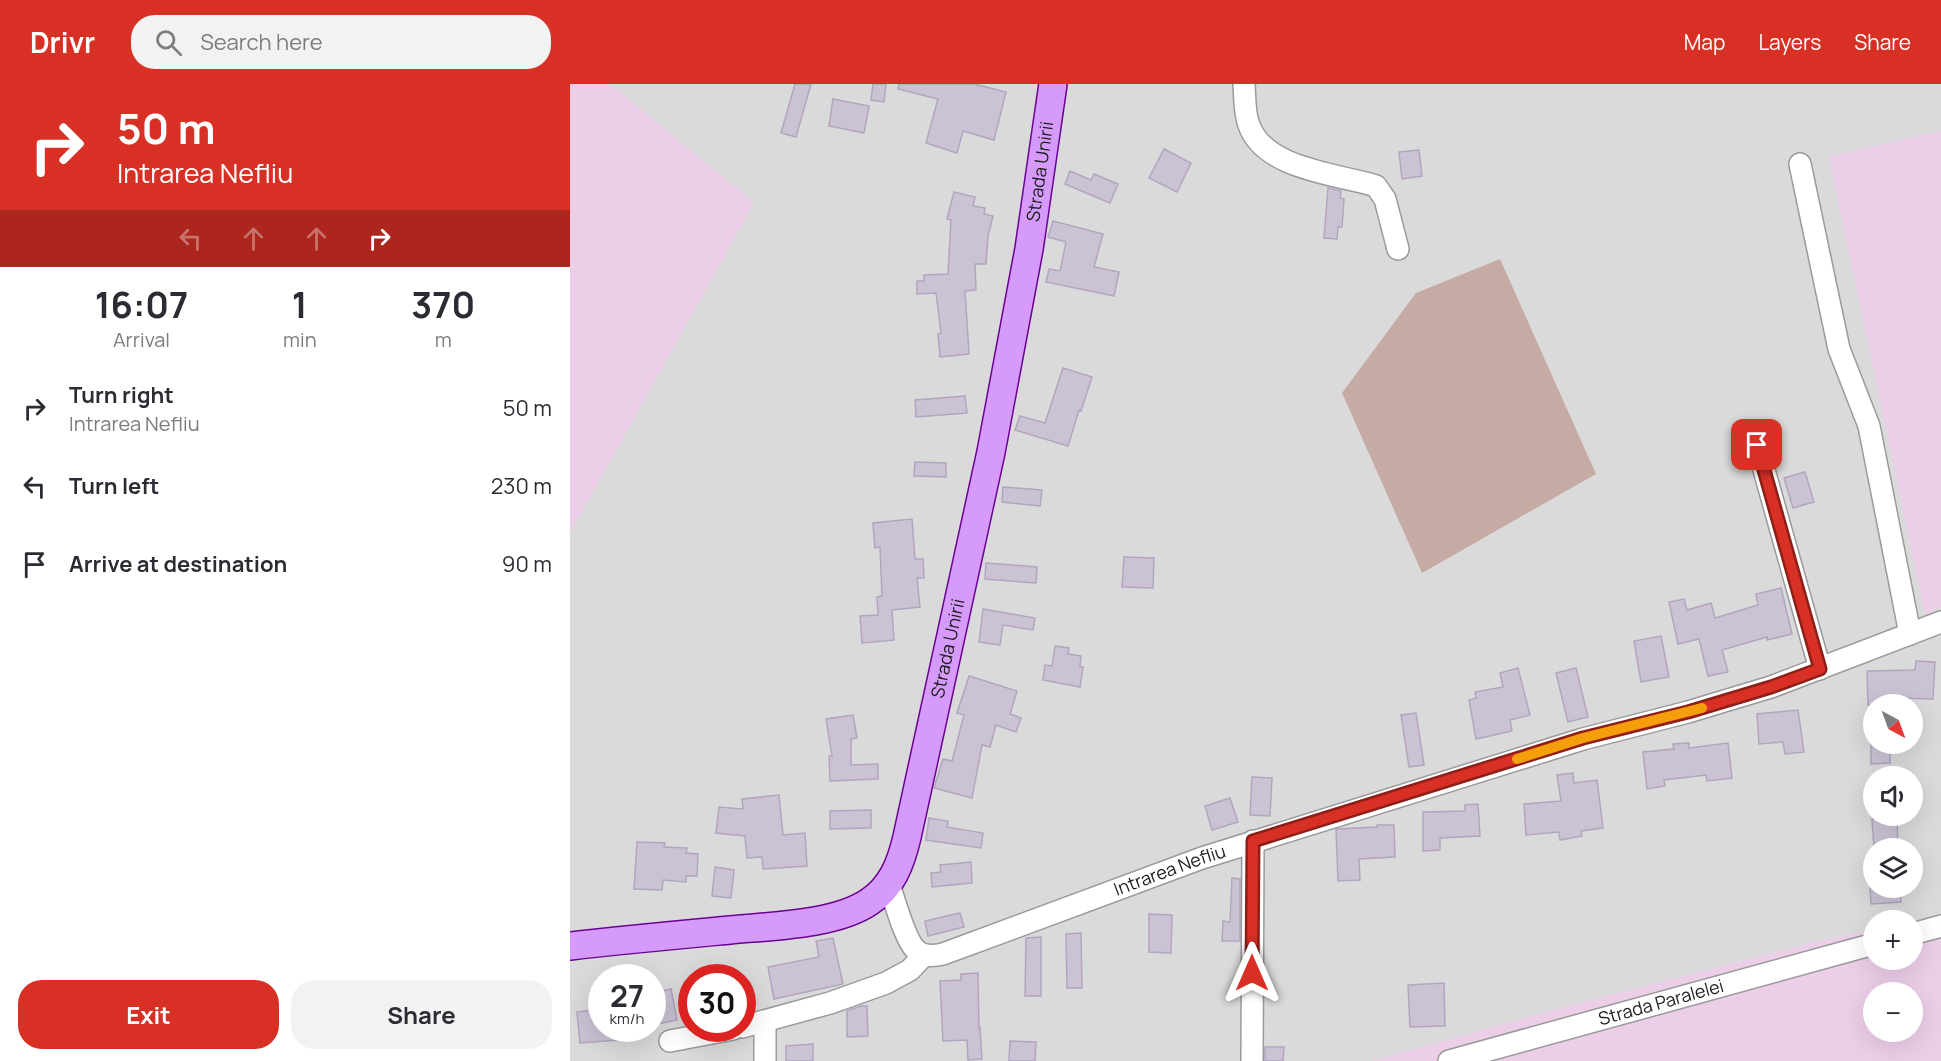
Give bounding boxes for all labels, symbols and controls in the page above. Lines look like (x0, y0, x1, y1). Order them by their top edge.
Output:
search box (131, 15, 551, 69)
text: Drivr (30, 23, 95, 61)
icon: search (152, 26, 185, 59)
text: Search here (200, 27, 323, 57)
text: Map (1684, 28, 1725, 56)
text: Layers (1758, 28, 1821, 56)
text: Share (1854, 28, 1911, 56)
text: 50 m (117, 99, 215, 157)
icon: right (18, 108, 96, 186)
street label: Strada Unirii (1020, 120, 1058, 223)
text: Intrarea Nefliu (117, 154, 293, 191)
icon: left (174, 222, 207, 255)
icon: ahead (237, 222, 270, 255)
icon: ahead (300, 222, 333, 255)
icon: right (363, 222, 396, 255)
text: 16:07 (95, 280, 188, 329)
text: 1 (292, 280, 308, 329)
text: 370 (411, 280, 475, 329)
text: Arrival (113, 326, 170, 353)
text: min (283, 326, 317, 353)
text: m (435, 326, 452, 353)
text: Turn right (69, 380, 174, 410)
icon: right (18, 392, 51, 425)
text: 50 m (503, 393, 552, 423)
text: Intrarea Nefliu (69, 410, 200, 437)
pin (1731, 419, 1782, 470)
icon: arrive (1740, 428, 1773, 461)
icon: left (18, 470, 51, 503)
text: Turn left (69, 471, 159, 501)
text: 230 m (491, 471, 552, 501)
icon: arrive (18, 548, 51, 581)
text: Arrive at destination (69, 549, 287, 579)
text: 90 m (502, 549, 552, 579)
street label: Strada Unirii (925, 596, 970, 700)
north arrow (1863, 694, 1923, 754)
map controls (1863, 694, 1923, 1042)
button: sound (1863, 766, 1923, 826)
street label: Intrarea Nefliu (1110, 838, 1229, 901)
button: layers (1863, 838, 1923, 898)
button: + (1863, 910, 1923, 970)
position arrow (1220, 941, 1284, 1005)
speed limit sign: 30 (678, 964, 756, 1042)
street label: Strada Paralelei (1595, 973, 1726, 1030)
text: 27 (610, 975, 644, 1016)
button: Exit (18, 980, 279, 1049)
button: Share (291, 980, 552, 1049)
button: − (1863, 982, 1923, 1042)
text: km/h (610, 1008, 644, 1029)

